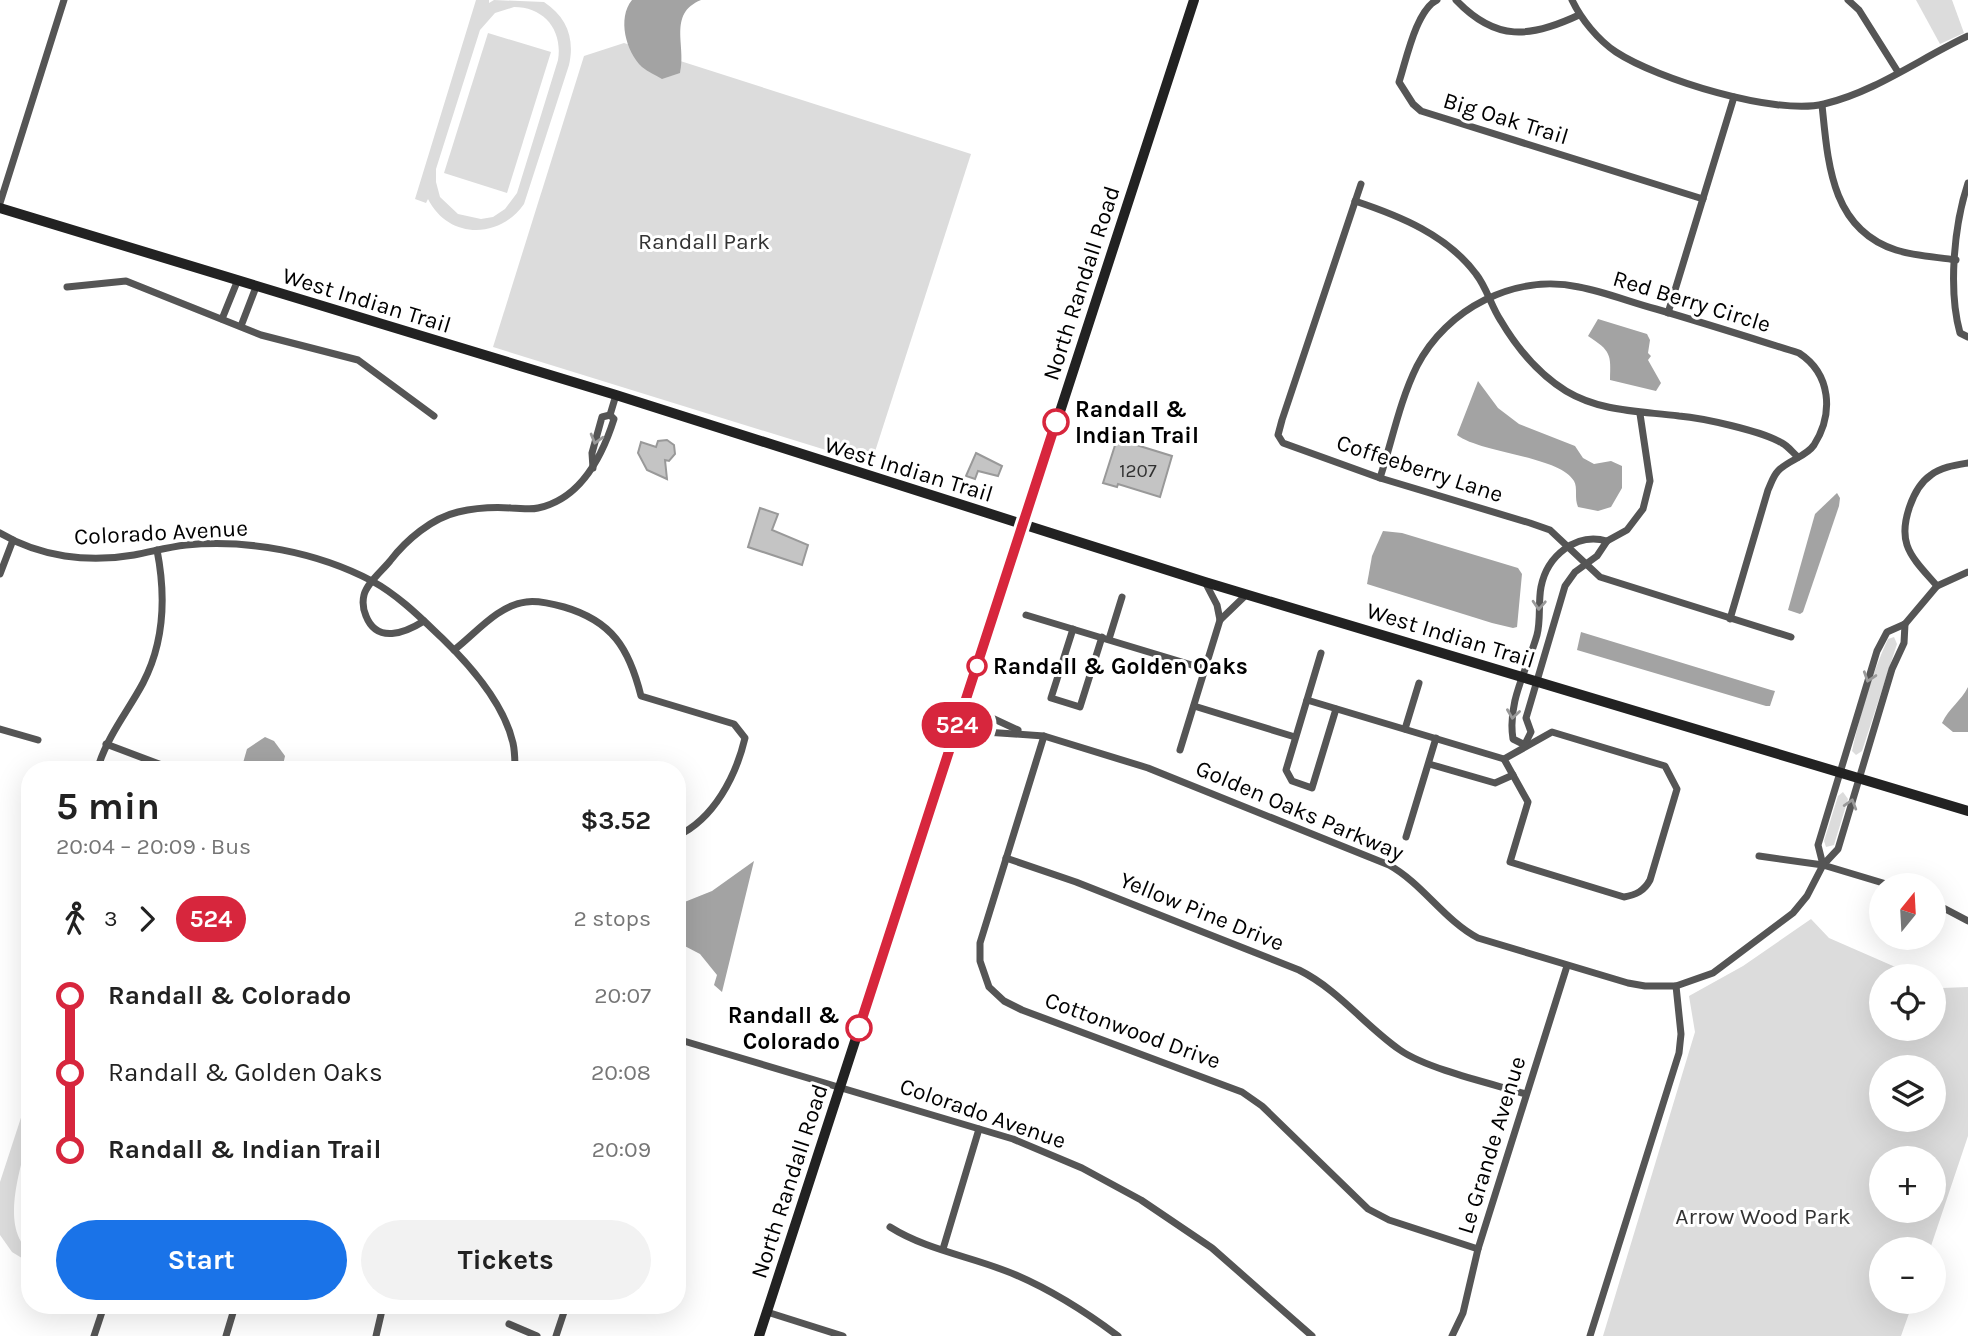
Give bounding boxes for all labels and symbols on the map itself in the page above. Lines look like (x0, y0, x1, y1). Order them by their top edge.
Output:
street label: Big Oak Trail (1440, 87, 1572, 150)
street label: North Randall Road (1037, 183, 1126, 384)
park label: Randall Park (638, 228, 770, 255)
street label: West Indian Trail (279, 262, 454, 339)
street label: Red Berry Circle (1610, 265, 1774, 338)
place label: Randall & Indian Trail (1075, 396, 1199, 449)
marker: Randall & Indian Trail (1043, 409, 1069, 435)
street label: Coffeeberry Lane (1333, 429, 1506, 508)
street label: West Indian Trail (821, 431, 996, 508)
one-way arrow (589, 433, 604, 445)
house number: 1207 (1119, 460, 1157, 482)
street label: Colorado Avenue (73, 514, 249, 551)
street label: West Indian Trail (1363, 597, 1538, 674)
one-way arrow (1532, 600, 1547, 611)
place label: Randall & Golden Oaks (993, 653, 1248, 680)
marker: Randall & Golden Oaks (967, 656, 987, 676)
one-way arrow (1863, 670, 1877, 683)
line badge: 524 (917, 702, 997, 748)
one-way arrow (1505, 709, 1520, 720)
street label: Golden Oaks Parkway (1192, 754, 1408, 867)
one-way arrow (1843, 799, 1858, 811)
street label: Yellow Pine Drive (1116, 866, 1288, 957)
north arrow (1869, 873, 1946, 950)
street label: Cottonwood Drive (1041, 986, 1224, 1075)
place label: Randall & Colorado (728, 1002, 840, 1055)
marker: Randall & Colorado (846, 1015, 872, 1041)
street label: Le Grande Avenue (1452, 1053, 1531, 1237)
street label: Colorado Avenue (896, 1072, 1069, 1155)
street label: North Randall Road (745, 1081, 834, 1282)
park label: Arrow Wood Park (1675, 1203, 1851, 1230)

